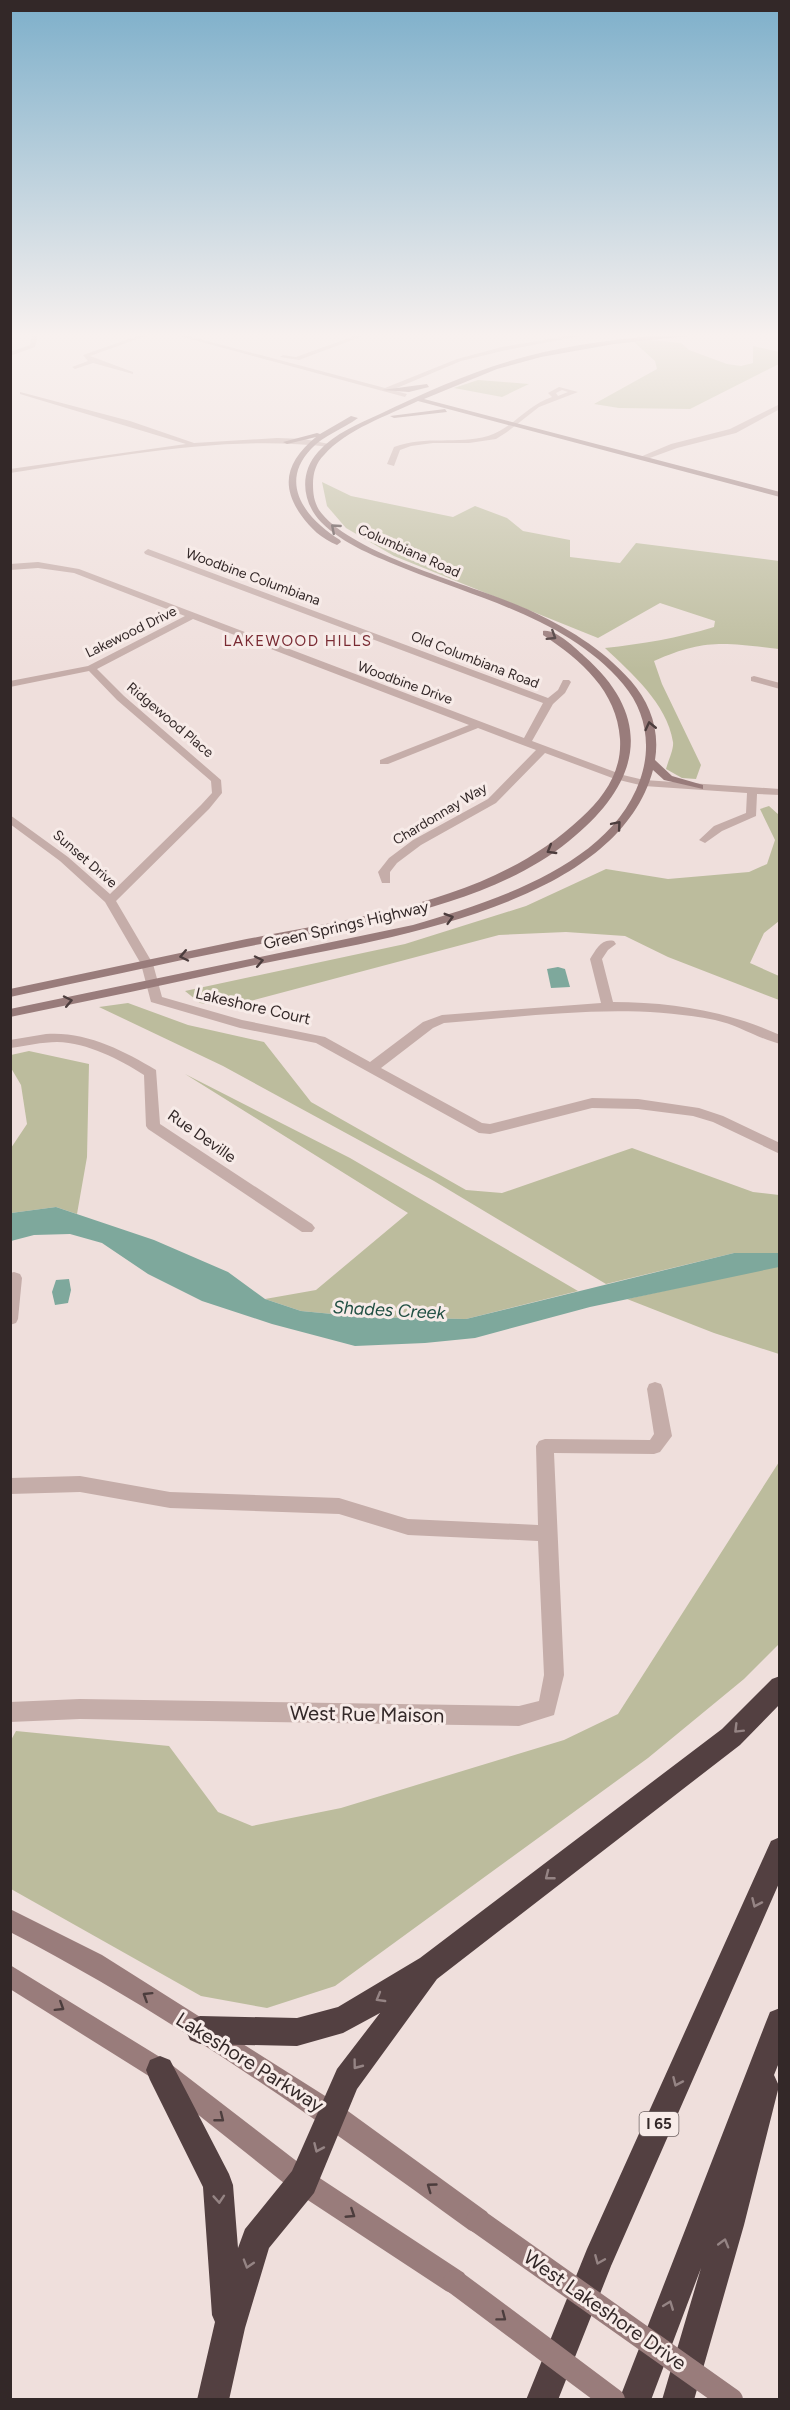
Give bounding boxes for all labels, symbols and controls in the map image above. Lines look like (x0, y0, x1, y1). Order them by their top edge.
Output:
street label: Columbiana Road (355, 521, 463, 581)
one-way arrow (331, 524, 341, 535)
street label: Woodbine Columbiana (183, 545, 323, 609)
street label: Lakewood Drive (83, 602, 180, 661)
street label: Old Columbiana Road (409, 628, 541, 692)
one-way arrow (546, 629, 556, 641)
district label: LAKEWOOD HILLS (224, 632, 372, 650)
street label: Woodbine Drive (355, 658, 455, 708)
street label: Ridgewood Place (123, 679, 217, 761)
one-way arrow (644, 721, 657, 731)
street label: Chardonnay Way (390, 779, 491, 849)
one-way arrow (610, 821, 621, 832)
street label: Sunset Drive (49, 827, 121, 892)
one-way arrow (547, 843, 557, 854)
street label: Green Springs Highway (262, 897, 431, 953)
one-way arrow (444, 913, 454, 926)
one-way arrow (180, 949, 190, 962)
one-way arrow (253, 955, 263, 968)
street label: Lakeshore Court (193, 983, 313, 1029)
one-way arrow (62, 995, 72, 1008)
street label: Rue Deville (164, 1106, 240, 1167)
water label: Shades Creek (332, 1296, 447, 1324)
street label: West Rue Maison (290, 1701, 444, 1727)
one-way arrow (735, 1721, 746, 1732)
one-way arrow (545, 1869, 556, 1880)
one-way arrow (751, 1897, 763, 1908)
one-way arrow (376, 1991, 386, 2002)
one-way arrow (143, 1992, 153, 2004)
one-way arrow (54, 2000, 64, 2012)
street label: Lakeshore Parkway (172, 2007, 329, 2117)
one-way arrow (353, 2059, 364, 2070)
one-way arrow (672, 2075, 684, 2086)
one-way arrow (214, 2110, 225, 2121)
road number: I 65 (640, 2112, 678, 2136)
one-way arrow (313, 2142, 325, 2153)
one-way arrow (426, 2183, 437, 2194)
one-way arrow (212, 2194, 225, 2204)
one-way arrow (345, 2207, 356, 2218)
one-way arrow (717, 2238, 729, 2248)
street label: West Lakeshore Drive (519, 2245, 691, 2375)
one-way arrow (594, 2254, 606, 2265)
one-way arrow (243, 2258, 255, 2269)
one-way arrow (662, 2300, 675, 2311)
one-way arrow (495, 2310, 506, 2321)

